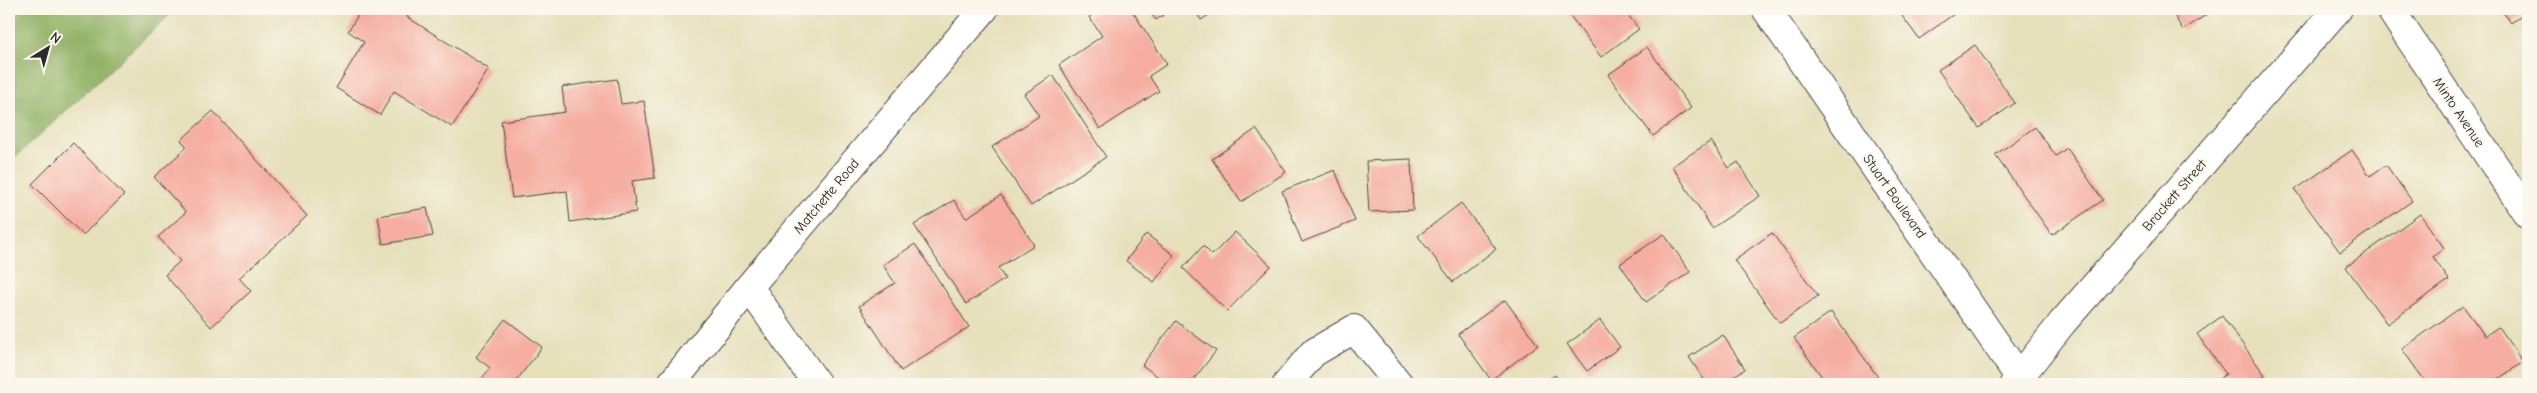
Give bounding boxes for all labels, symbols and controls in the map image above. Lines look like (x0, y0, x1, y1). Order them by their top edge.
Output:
north arrow (22, 22, 72, 72)
text: N (47, 28, 64, 48)
street label: Minto Avenue (2429, 74, 2488, 151)
street label: Stuart Boulevard (1859, 151, 1930, 242)
street label: Matchette Road (790, 155, 863, 238)
street label: Brackett Street (2139, 155, 2211, 235)

